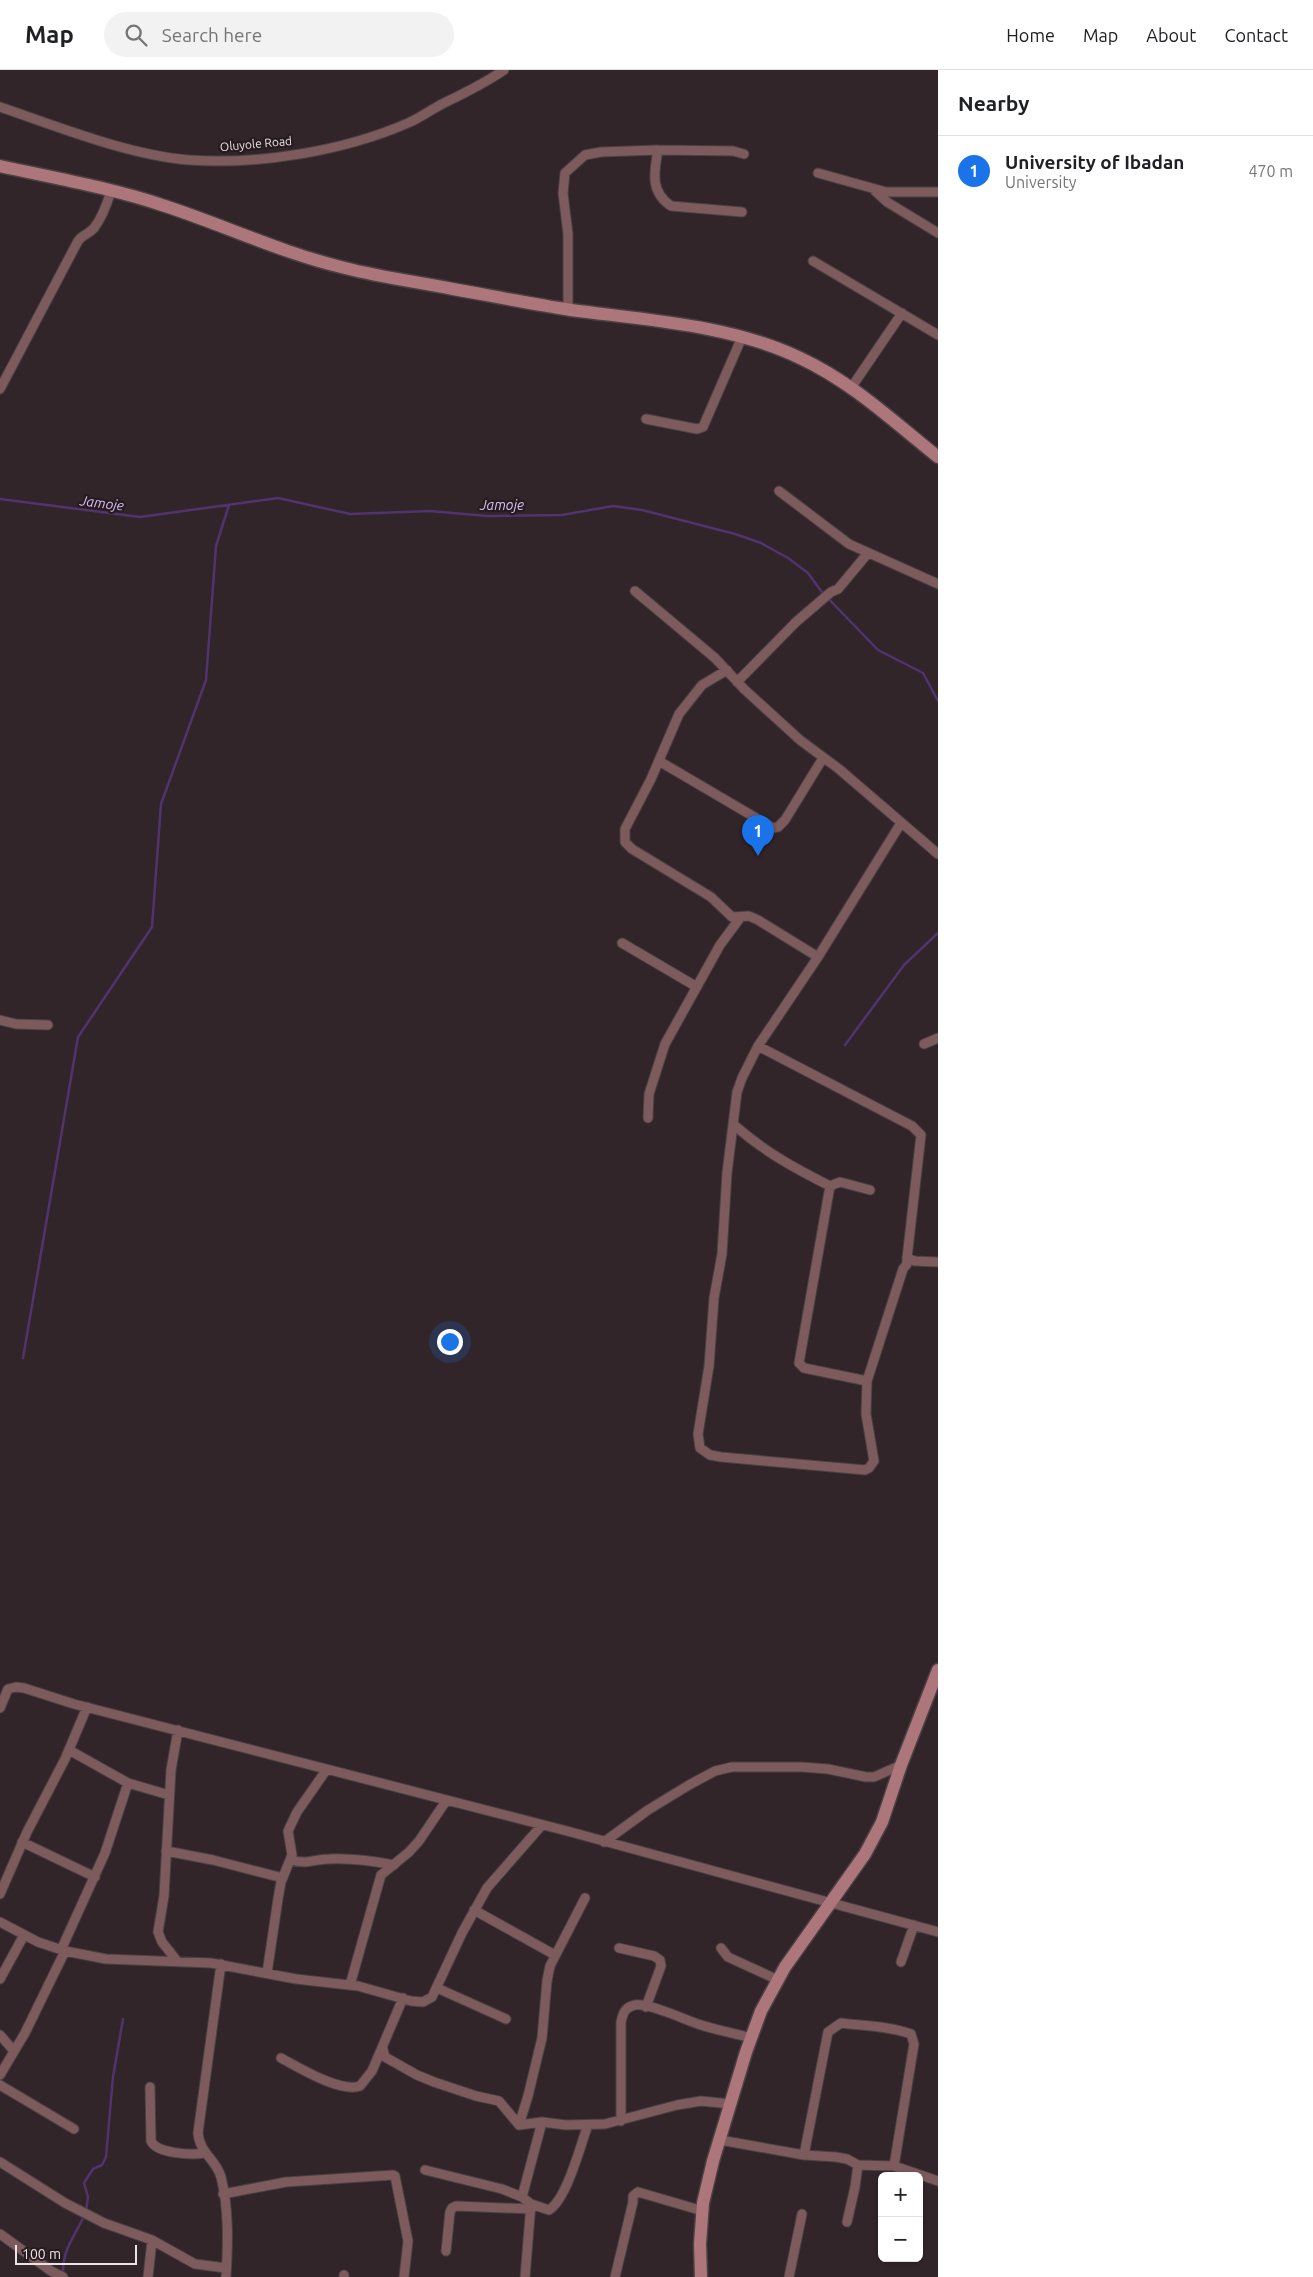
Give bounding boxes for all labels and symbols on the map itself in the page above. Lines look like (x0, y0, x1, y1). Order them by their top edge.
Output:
street label: Oluyole Road (219, 134, 293, 153)
water label: Jamoje (78, 492, 125, 514)
water label: Jamoje (479, 497, 524, 513)
pin: 1 (742, 815, 774, 856)
your location (437, 1329, 463, 1355)
scale bar (15, 2242, 138, 2265)

